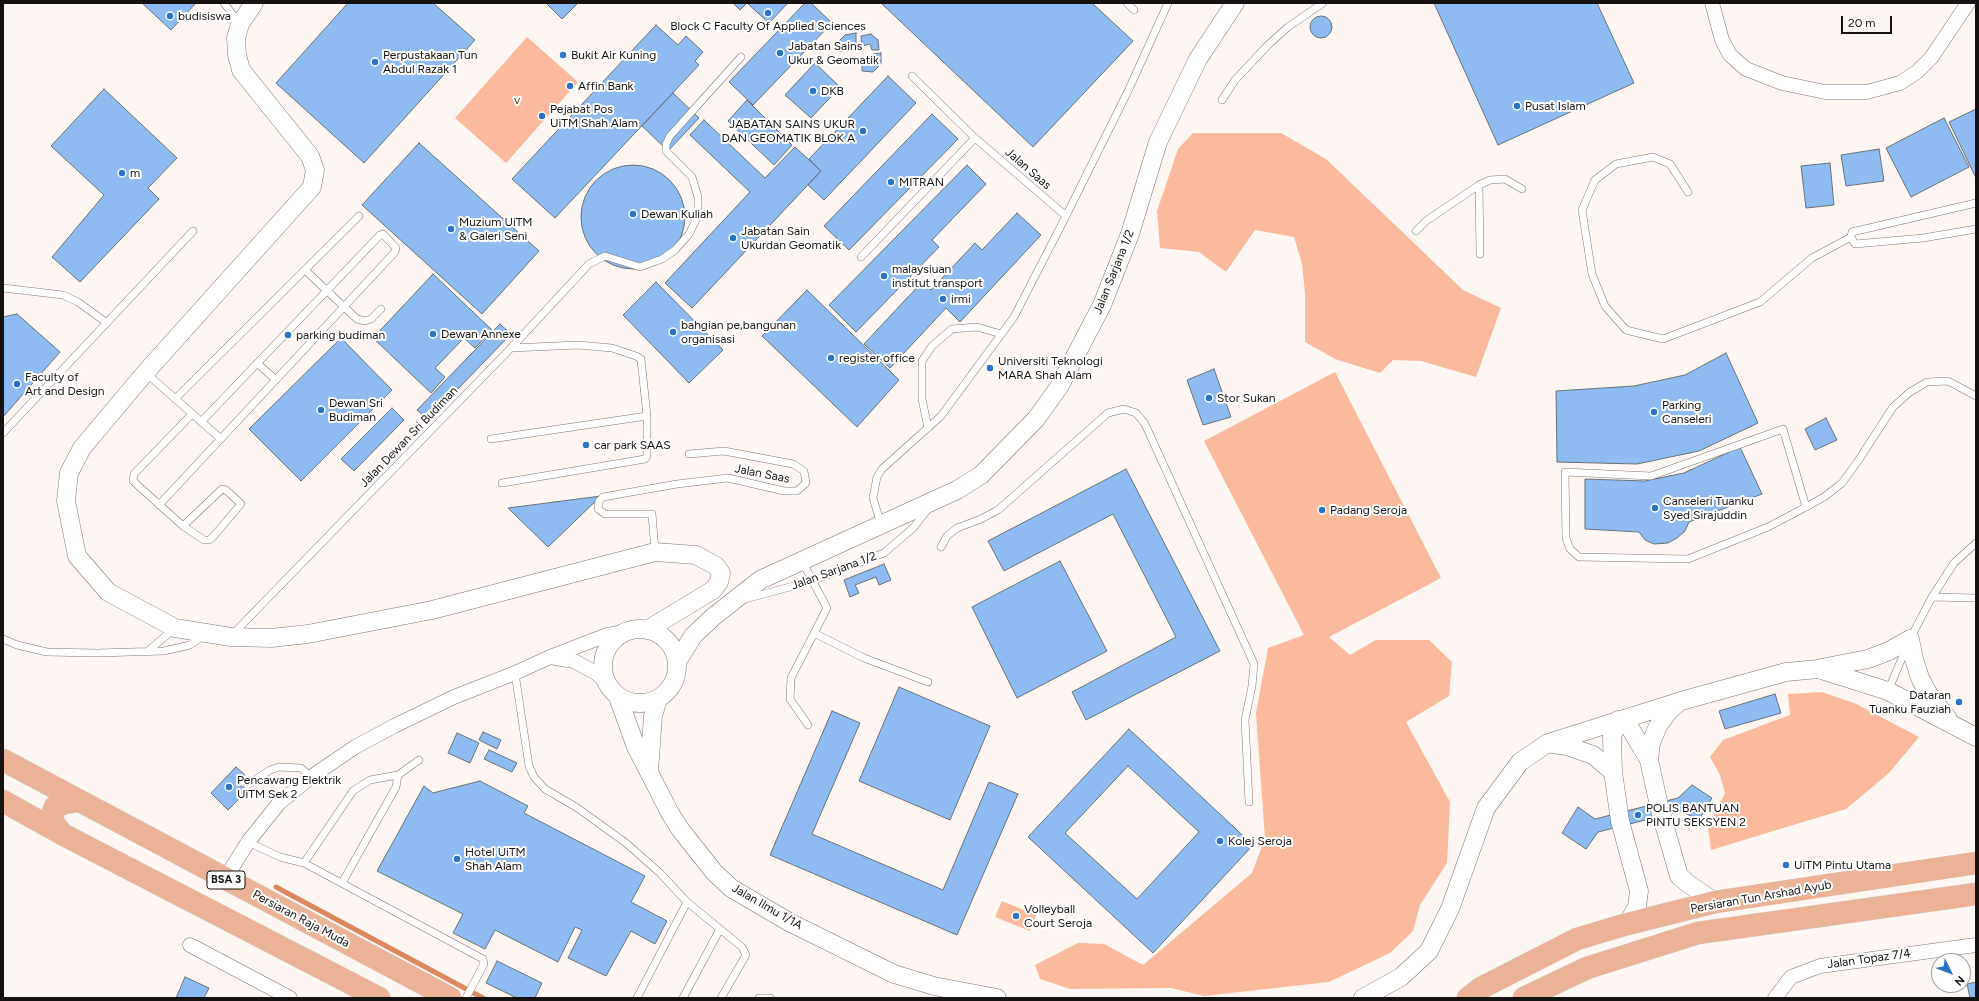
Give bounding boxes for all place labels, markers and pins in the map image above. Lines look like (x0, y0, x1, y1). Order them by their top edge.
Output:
marker: Block C Faculty Of Applied Sciences (763, 8, 773, 18)
place label: budisiswa (178, 9, 231, 23)
marker: budisiswa (165, 11, 175, 21)
place label: Block C Faculty Of Applied Sciences (670, 19, 866, 33)
place label: Jabatan Sains Ukur & Geomatik (788, 39, 879, 67)
place label: Perpustakaan Tun Abdul Razak 1 (383, 48, 477, 76)
place label: Bukit Air Kuning (571, 48, 656, 62)
marker: Jabatan Sains Ukur & Geomatik (775, 48, 785, 58)
marker: Bukit Air Kuning (558, 50, 568, 60)
marker: Perpustakaan Tun Abdul Razak 1 (370, 57, 380, 67)
place label: Affin Bank (578, 79, 633, 93)
marker: Affin Bank (565, 81, 575, 91)
place label: DKB (821, 84, 844, 98)
marker: DKB (808, 86, 818, 96)
place label: Pusat Islam (1525, 99, 1586, 113)
marker: Pusat Islam (1512, 101, 1522, 111)
place label: Pejabat Pos UiTM Shah Alam (550, 102, 638, 130)
marker: Pejabat Pos UiTM Shah Alam (537, 111, 547, 121)
place label: JABATAN SAINS UKUR DAN GEOMATIK BLOK A (721, 117, 855, 145)
marker: JABATAN SAINS UKUR DAN GEOMATIK BLOK A (858, 126, 868, 136)
place label: m (130, 166, 140, 180)
marker: m (117, 168, 127, 178)
place label: MITRAN (899, 175, 944, 189)
marker: MITRAN (886, 177, 896, 187)
place label: Dewan Kuliah (641, 207, 713, 221)
marker: Dewan Kuliah (628, 209, 638, 219)
place label: Muzium UiTM & Galeri Seni (459, 215, 532, 243)
marker: Muzium UiTM & Galeri Seni (446, 224, 456, 234)
place label: Jabatan Sain Ukurdan Geomatik (741, 224, 841, 252)
marker: Jabatan Sain Ukurdan Geomatik (728, 233, 738, 243)
place label: malaysiuan institut transport (892, 262, 983, 290)
marker: malaysiuan institut transport (879, 271, 889, 281)
place label: irmi (951, 292, 971, 306)
marker: irmi (938, 294, 948, 304)
place label: bahgian pe,bangunan organisasi (681, 318, 796, 346)
place label: Dewan Annexe (441, 327, 521, 341)
marker: bahgian pe,bangunan organisasi (668, 327, 678, 337)
place label: parking budiman (296, 328, 385, 342)
marker: Dewan Annexe (428, 329, 438, 339)
marker: parking budiman (283, 330, 293, 340)
place label: register office (839, 351, 915, 365)
marker: register office (826, 353, 836, 363)
place label: Universiti Teknologi MARA Shah Alam (998, 354, 1103, 382)
marker: Universiti Teknologi MARA Shah Alam (985, 363, 995, 373)
place label: Faculty of Art and Design (25, 370, 104, 398)
marker: Faculty of Art and Design (12, 379, 22, 389)
place label: Stor Sukan (1217, 391, 1275, 405)
marker: Stor Sukan (1204, 393, 1214, 403)
place label: Dewan Sri Budiman (329, 396, 383, 424)
place label: Parking Canseleri (1662, 398, 1712, 426)
marker: Dewan Sri Budiman (316, 405, 326, 415)
marker: Parking Canseleri (1649, 407, 1659, 417)
place label: car park SAAS (594, 438, 671, 452)
marker: car park SAAS (581, 440, 591, 450)
place label: Canseleri Tuanku Syed Sirajuddin (1663, 494, 1754, 522)
place label: Padang Seroja (1330, 503, 1407, 517)
marker: Canseleri Tuanku Syed Sirajuddin (1650, 503, 1660, 513)
marker: Padang Seroja (1317, 505, 1327, 515)
place label: Dataran Tuanku Fauziah (1869, 688, 1951, 716)
marker: Dataran Tuanku Fauziah (1954, 697, 1964, 707)
place label: Pencawang Elektrik UiTM Sek 2 (237, 773, 341, 801)
marker: Pencawang Elektrik UiTM Sek 2 (224, 782, 234, 792)
place label: POLIS BANTUAN PINTU SEKSYEN 2 (1646, 801, 1746, 829)
marker: POLIS BANTUAN PINTU SEKSYEN 2 (1633, 810, 1643, 820)
place label: Kolej Seroja (1228, 834, 1292, 848)
marker: Kolej Seroja (1215, 836, 1225, 846)
place label: Hotel UiTM Shah Alam (465, 845, 526, 873)
marker: Hotel UiTM Shah Alam (452, 854, 462, 864)
place label: UiTM Pintu Utama (1794, 858, 1891, 872)
marker: UiTM Pintu Utama (1781, 860, 1791, 870)
place label: Volleyball Court Seroja (1024, 902, 1092, 930)
marker: Volleyball Court Seroja (1011, 911, 1021, 921)

